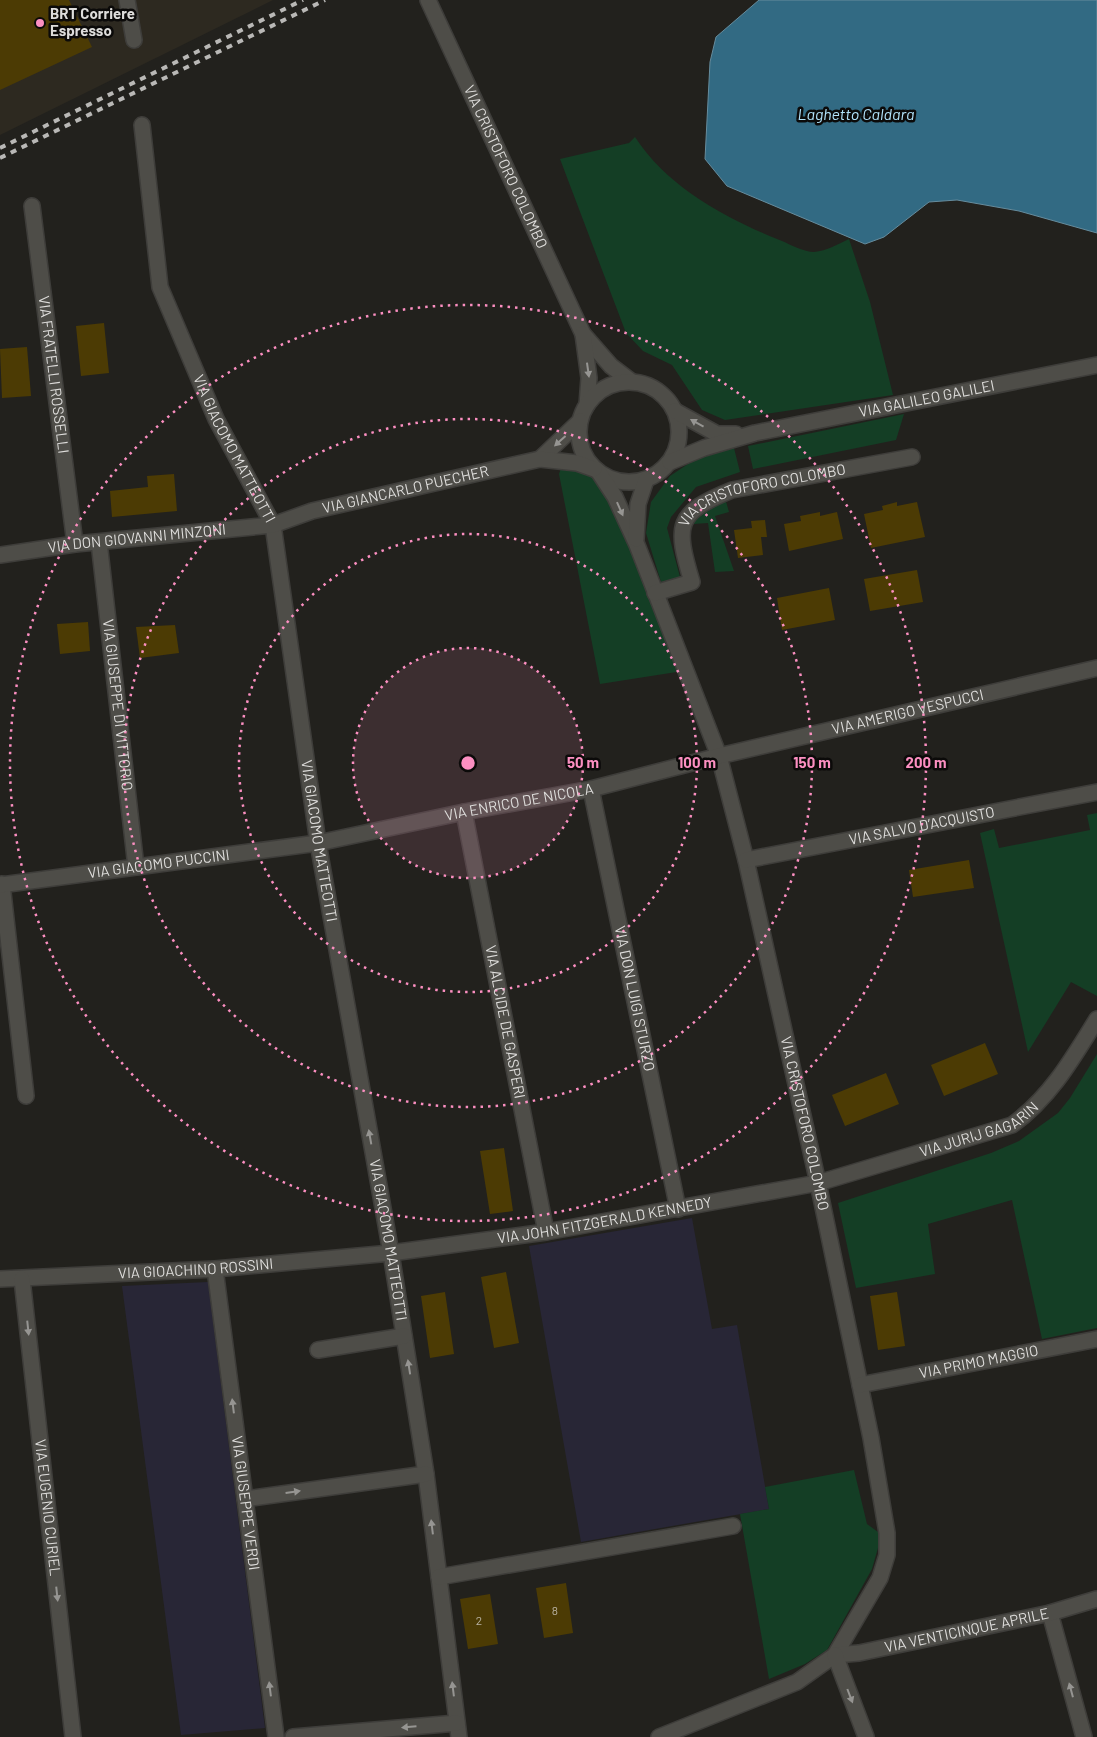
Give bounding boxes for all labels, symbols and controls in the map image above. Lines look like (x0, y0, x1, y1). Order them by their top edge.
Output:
place label: BRT Corriere Espresso (50, 4, 135, 39)
marker: BRT Corriere Espresso (34, 17, 46, 29)
street label: VIA CRISTOFORO COLOMBO (461, 82, 552, 251)
water label: Laghetto Caldara (798, 104, 914, 123)
street label: VIA FRATELLI ROSSELLI (35, 295, 73, 454)
one-way arrow (584, 362, 592, 378)
street label: VIA GIACOMO MATTEOTTI (190, 372, 280, 525)
street label: VIA GALILEO GALILEI (857, 376, 996, 420)
one-way arrow (691, 419, 704, 428)
one-way arrow (555, 435, 567, 447)
street label: VIA CRISTOFORO COLOMBO (674, 459, 847, 529)
street label: VIA GIANCARLO PUECHER (320, 461, 490, 516)
one-way arrow (616, 502, 624, 516)
street label: VIA DON GIOVANNI MINZONI (47, 520, 227, 556)
street label: VIA GIUSEPPE DI VITTORIO (100, 618, 137, 792)
street label: VIA AMERIGO VESPUCCI (830, 685, 985, 737)
text: 50 m (567, 753, 599, 771)
text: 100 m (678, 753, 716, 771)
text: 150 m (793, 753, 831, 771)
text: 200 m (905, 753, 947, 771)
centre of rings (459, 754, 477, 772)
street label: VIA GIACOMO MATTEOTTI (298, 759, 342, 923)
street label: VIA ENRICO DE NICOLA (443, 779, 595, 824)
street label: VIA SALVO D’ACQUISTO (847, 802, 996, 848)
street label: VIA GIACOMO PUCCINI (86, 845, 231, 881)
street label: VIA DON LUIGI STURZO (612, 924, 659, 1073)
street label: VIA ALCIDE DE GASPERI (482, 944, 530, 1100)
street label: VIA CRISTOFORO COLOMBO (778, 1035, 833, 1212)
street label: VIA JURIJ GAGARIN (917, 1097, 1042, 1160)
one-way arrow (366, 1129, 374, 1145)
street label: VIA GIACOMO MATTEOTTI (366, 1158, 412, 1322)
street label: VIA JOHN FITZGERALD KENNEDY (496, 1192, 713, 1247)
street label: VIA GIOACHINO ROSSINI (118, 1254, 274, 1281)
one-way arrow (24, 1320, 32, 1336)
street label: VIA PRIMO MAGGIO (917, 1341, 1040, 1381)
one-way arrow (404, 1358, 412, 1374)
one-way arrow (229, 1398, 237, 1414)
street label: VIA GIUSEPPE VERDI (229, 1435, 264, 1571)
street label: VIA EUGENIO CURIEL (32, 1438, 65, 1577)
one-way arrow (285, 1488, 301, 1496)
one-way arrow (428, 1519, 436, 1535)
one-way arrow (53, 1586, 61, 1602)
house number: 8 (552, 1603, 558, 1617)
street label: VIA VENTICINQUE APRILE (883, 1604, 1050, 1655)
house number: 2 (476, 1613, 482, 1627)
one-way arrow (265, 1680, 273, 1696)
one-way arrow (449, 1680, 457, 1696)
one-way arrow (1067, 1682, 1075, 1698)
one-way arrow (846, 1689, 854, 1704)
one-way arrow (401, 1723, 417, 1731)

